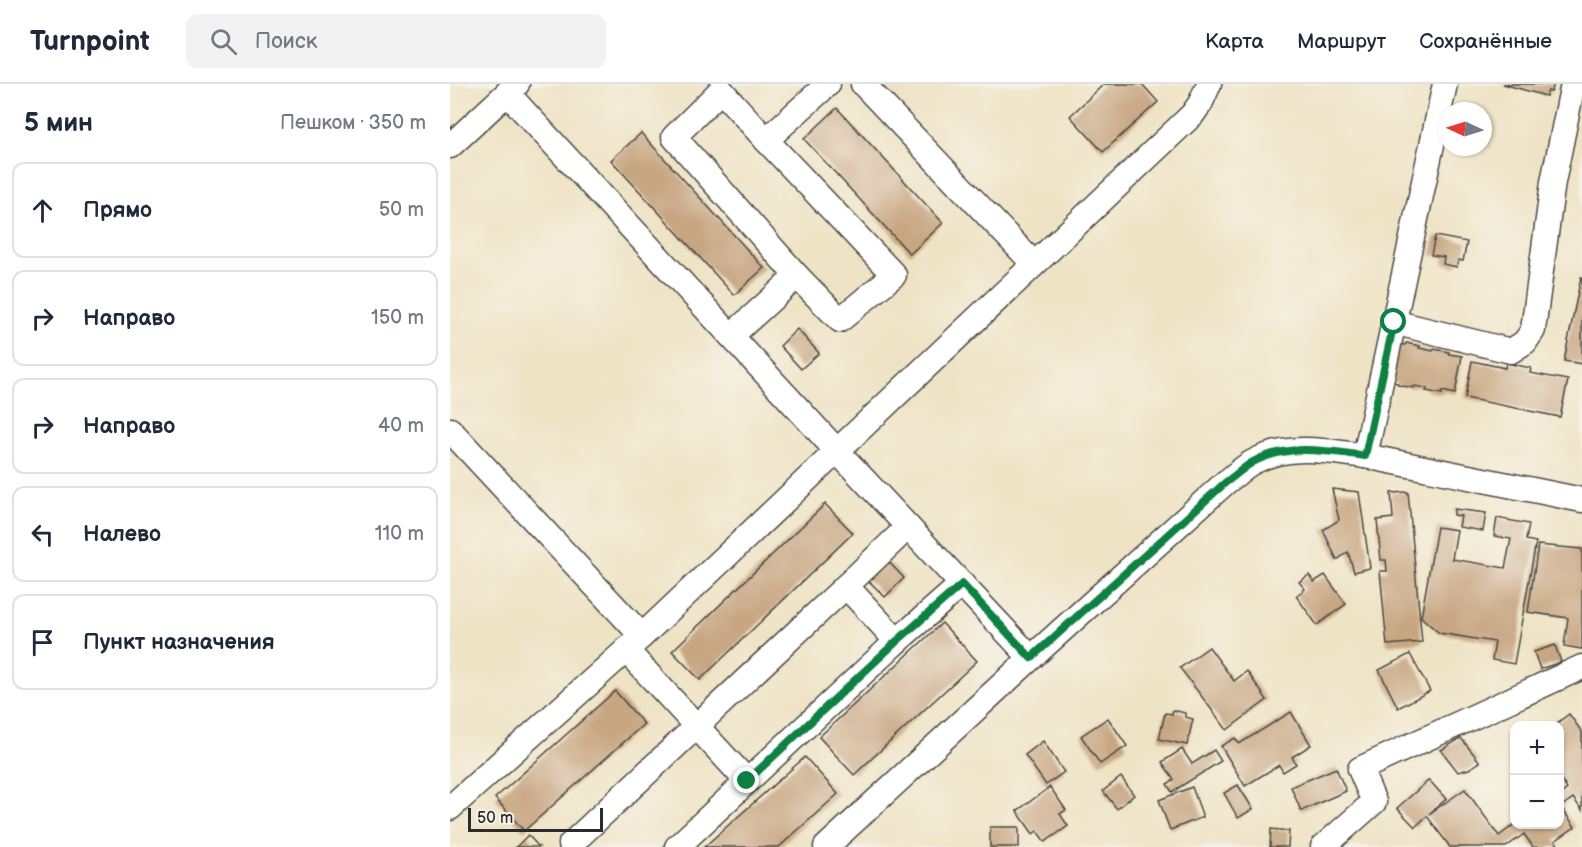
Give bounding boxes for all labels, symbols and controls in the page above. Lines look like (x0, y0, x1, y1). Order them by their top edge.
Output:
search box (186, 14, 606, 68)
text: Turnpoint (30, 25, 150, 58)
icon: search (207, 25, 240, 58)
text: Поиск (255, 28, 317, 55)
text: Карта (1205, 29, 1264, 54)
text: Маршрут (1297, 29, 1386, 54)
text: Сохранённые (1419, 29, 1552, 54)
north arrow (1438, 102, 1492, 156)
text: 5 мин (24, 108, 93, 139)
text: Пешком · 350 m (280, 111, 426, 135)
icon: ahead (26, 194, 59, 227)
text: Прямо (83, 197, 152, 224)
text: 50 m (379, 198, 424, 222)
icon: right (26, 302, 59, 335)
text: Направо (83, 305, 175, 332)
text: 150 m (371, 306, 424, 330)
route start (1380, 308, 1406, 334)
icon: right (26, 410, 59, 443)
text: Направо (83, 413, 175, 440)
text: 40 m (378, 414, 424, 438)
icon: left (26, 518, 59, 551)
text: Налево (83, 521, 161, 548)
text: 110 m (375, 522, 424, 546)
icon: arrive (26, 626, 59, 659)
text: Пункт назначения (83, 629, 275, 656)
map controls (1510, 721, 1564, 829)
button: + (1510, 721, 1564, 775)
route end (733, 767, 759, 793)
button: − (1510, 775, 1564, 829)
scale bar (468, 805, 603, 832)
text: 50 m (477, 809, 513, 828)

